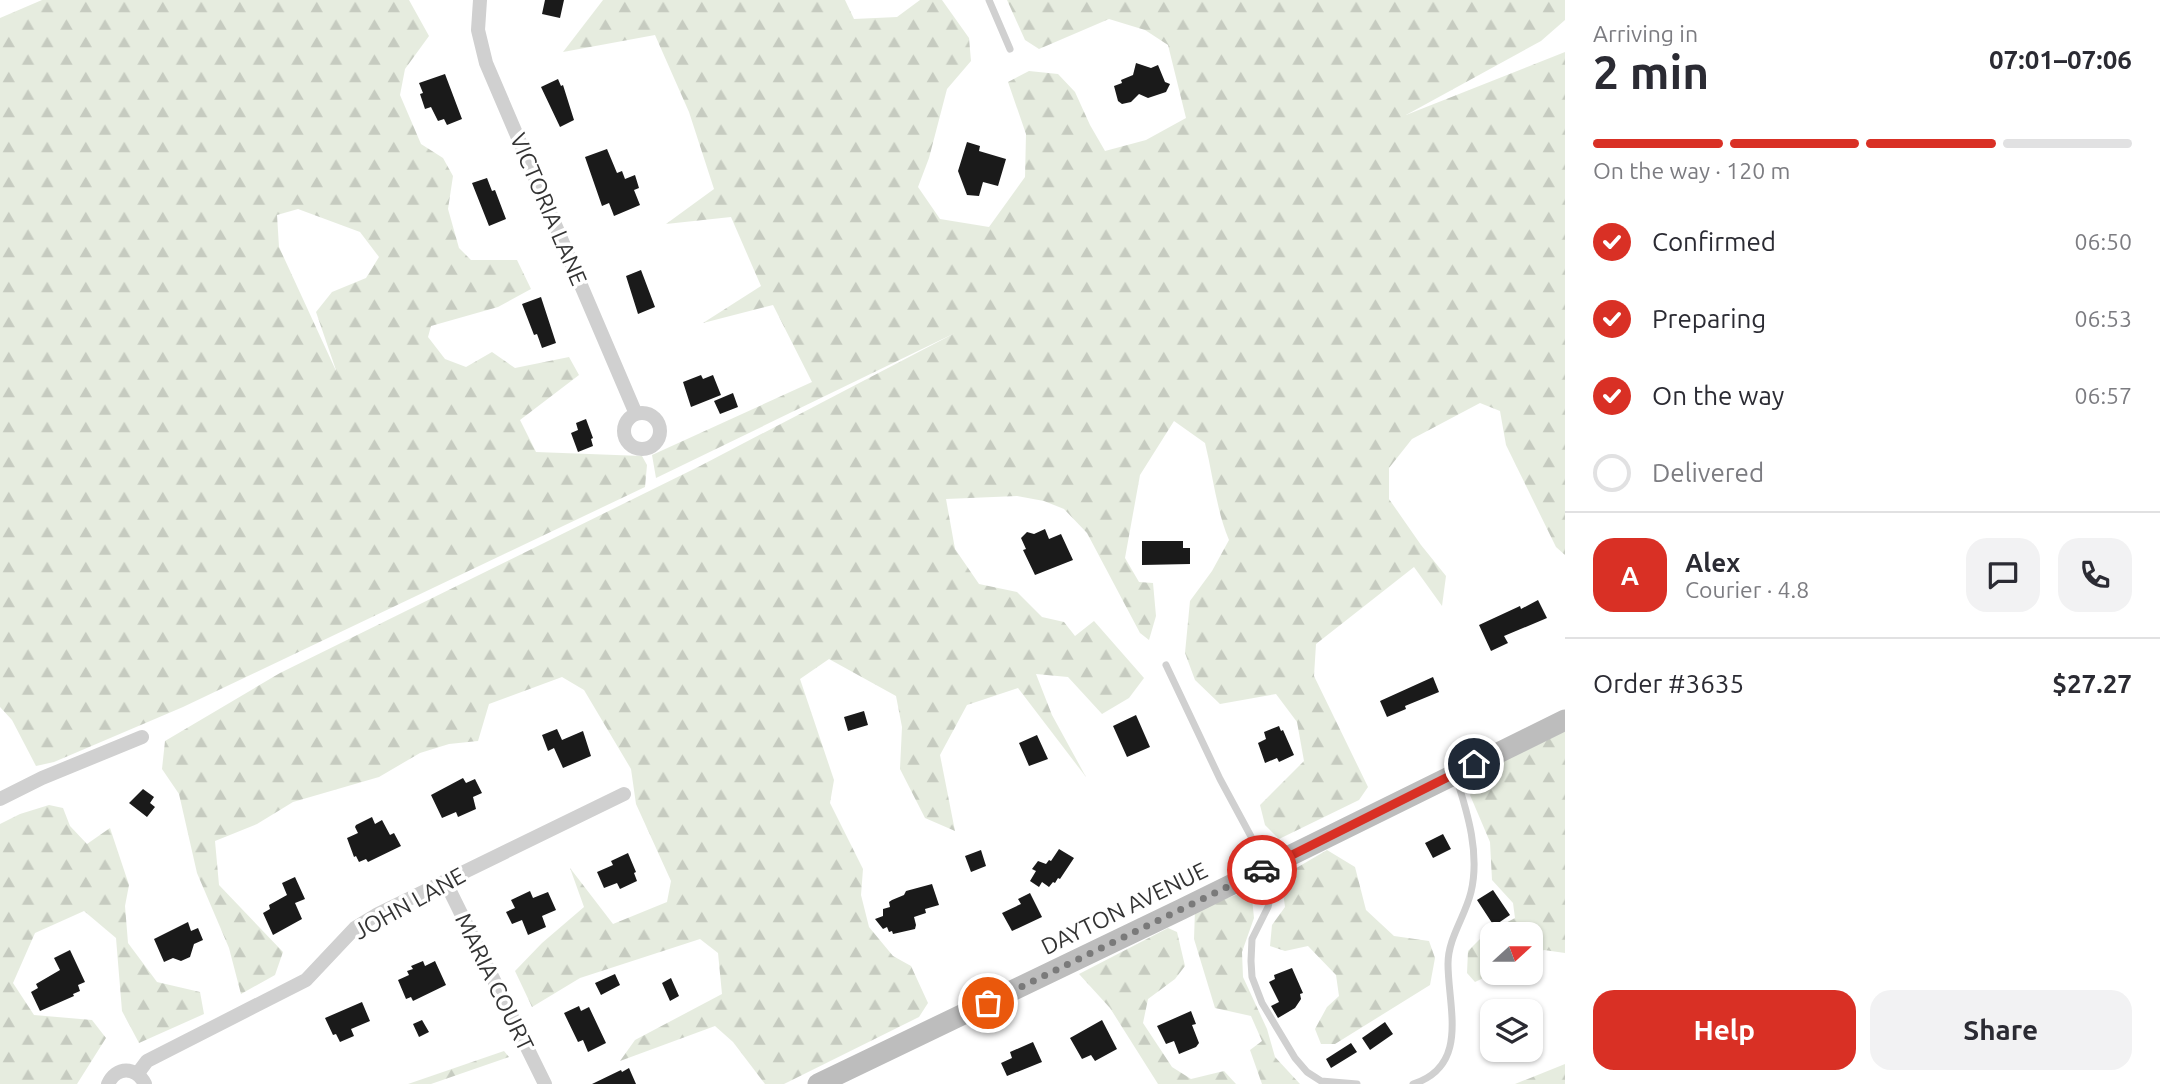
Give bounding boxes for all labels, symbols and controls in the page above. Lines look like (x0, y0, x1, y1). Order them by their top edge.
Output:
text: Arriving in (1593, 21, 1698, 46)
text: 07:01–07:06 (1989, 45, 2132, 74)
text: 2 min (1593, 46, 1709, 98)
street label: VICTORIA LANE (506, 129, 592, 289)
text: On the way · 120 m (1593, 158, 1790, 183)
icon: check (1593, 223, 1631, 261)
text: Confirmed (1652, 227, 1776, 256)
text: 06:50 (2074, 229, 2132, 254)
icon: check (1593, 300, 1631, 338)
text: Preparing (1652, 304, 1766, 333)
text: 06:53 (2074, 306, 2132, 331)
icon: check (1593, 377, 1631, 415)
text: On the way (1652, 381, 1784, 410)
text: 06:57 (2074, 383, 2132, 408)
text: Delivered (1652, 458, 1764, 487)
button: chat (1966, 538, 2040, 612)
button: phone (2058, 538, 2132, 612)
text: Alex (1685, 548, 1740, 577)
text: A (1621, 561, 1639, 590)
text: Courier · 4.8 (1685, 577, 1809, 602)
text: Order #3635 (1593, 669, 1744, 698)
text: $27.27 (2052, 669, 2132, 698)
pin (1444, 734, 1504, 794)
icon: home (1455, 745, 1493, 783)
courier (1227, 835, 1297, 905)
icon: car (1243, 851, 1281, 889)
street label: DAYTON AVENUE (1037, 857, 1211, 959)
street label: JOHN LANE (349, 862, 469, 944)
street label: MARIA COURT (451, 909, 539, 1055)
north arrow (1480, 922, 1544, 985)
map controls (1480, 922, 1543, 1062)
pin (958, 973, 1018, 1033)
icon: bag (969, 984, 1007, 1022)
button: Help (1593, 990, 1856, 1070)
button: Share (1870, 990, 2132, 1070)
button: layers (1480, 999, 1543, 1062)

